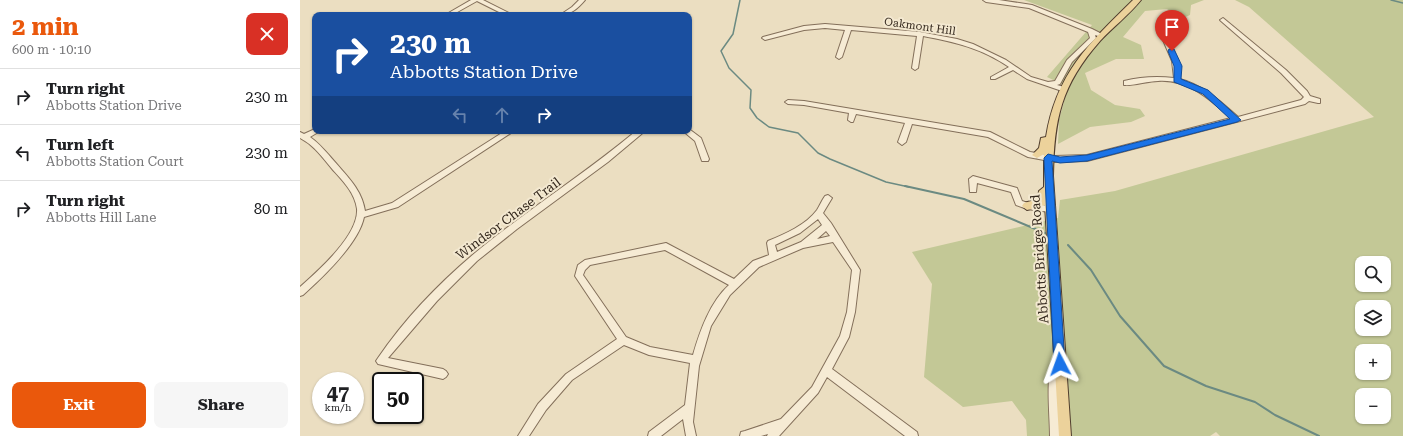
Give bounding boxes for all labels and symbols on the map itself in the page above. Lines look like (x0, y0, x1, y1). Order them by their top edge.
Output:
pin (1155, 10, 1189, 51)
street label: Oakmont Hill (883, 15, 957, 38)
street label: Windsor Chase Trail (453, 174, 564, 263)
street label: Abbotts Bridge Road (1027, 193, 1051, 324)
position arrow (1039, 343, 1081, 385)
speed limit sign: 50 (372, 372, 424, 424)

